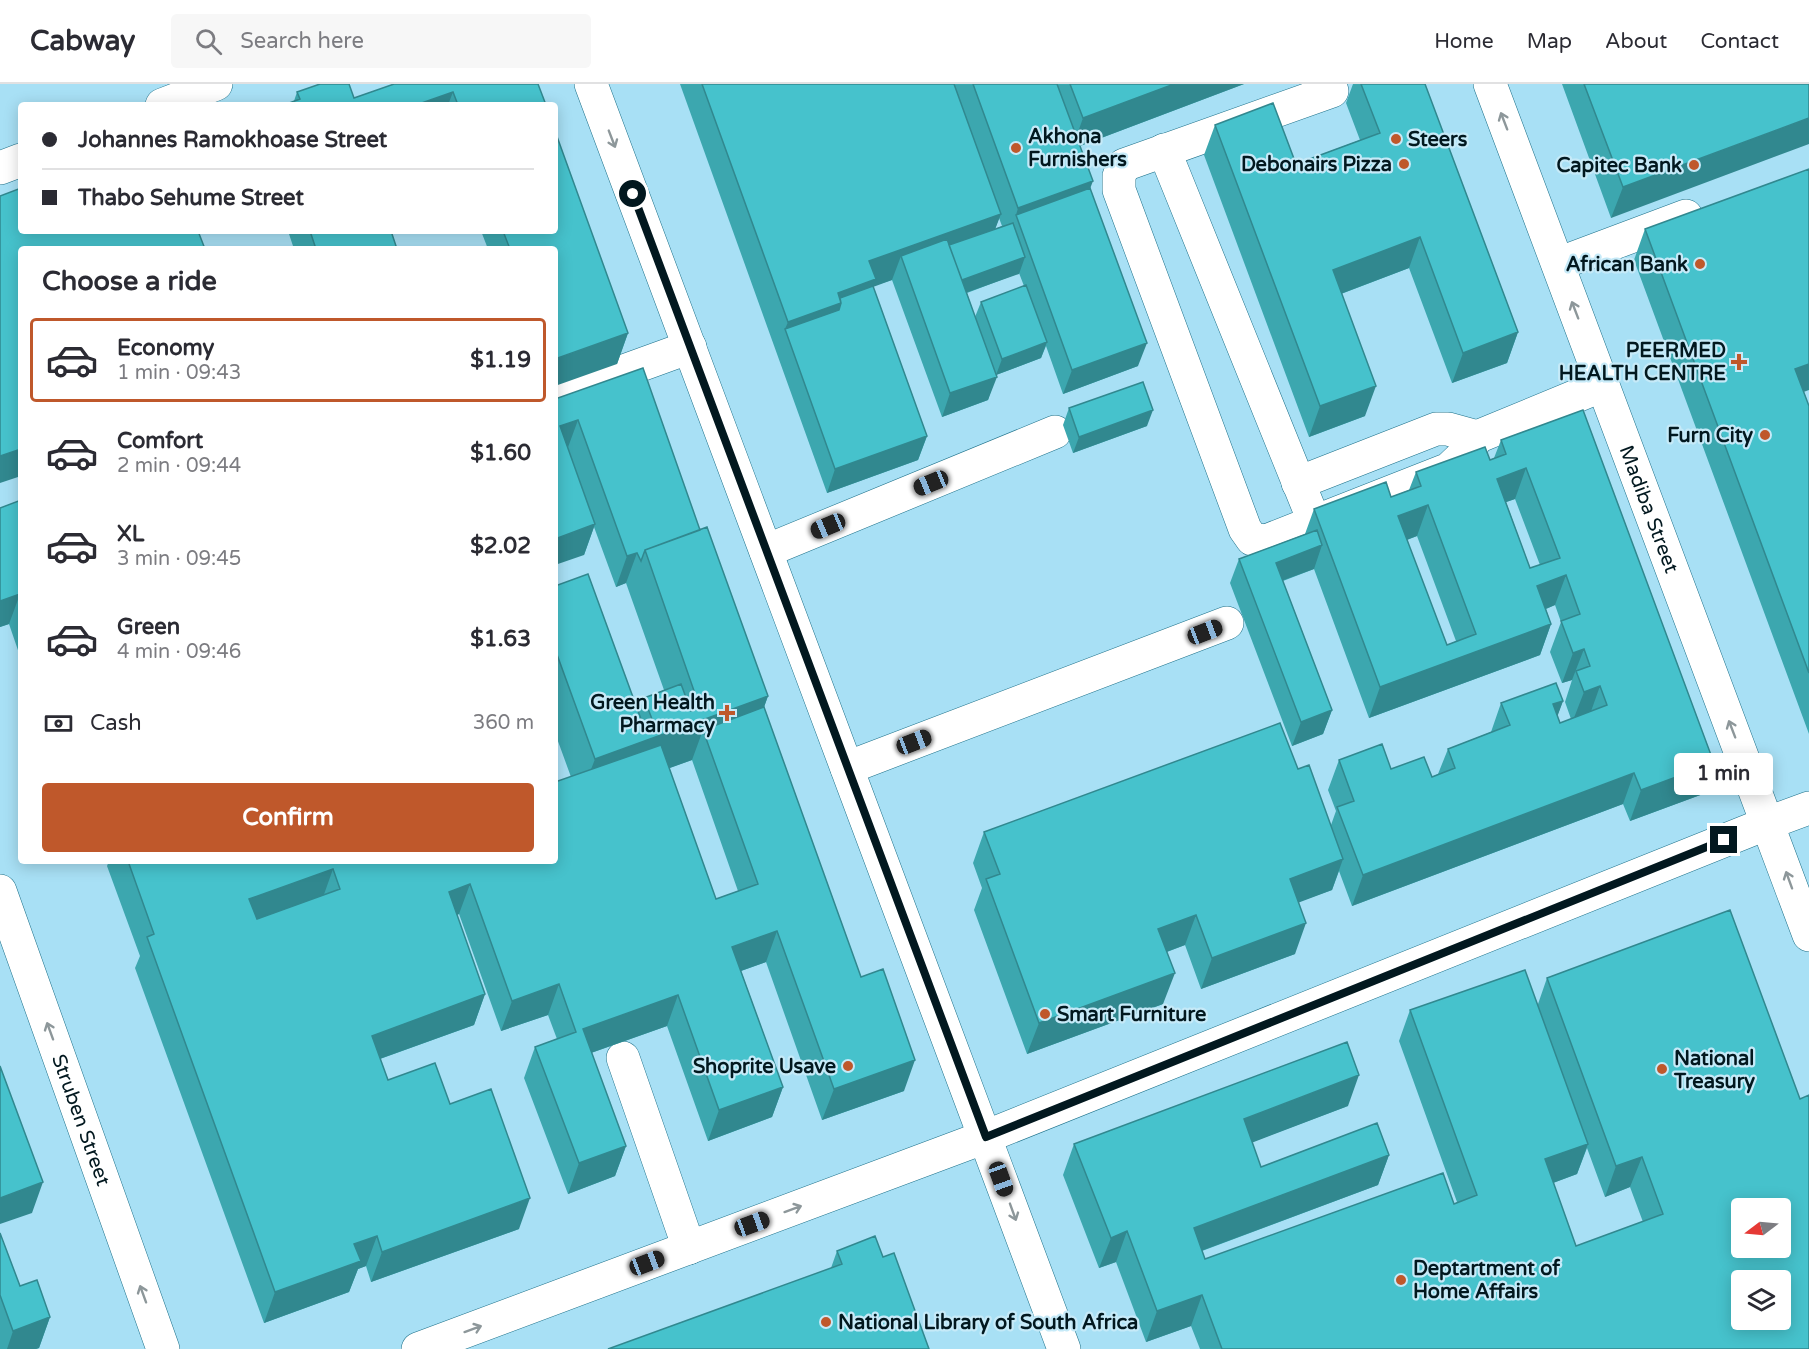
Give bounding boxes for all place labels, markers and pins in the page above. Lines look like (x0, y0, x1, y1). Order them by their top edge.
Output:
place label: Akhona Furnishers (1028, 125, 1127, 172)
place label: Steers (1408, 128, 1468, 152)
marker: Steers (1389, 132, 1403, 146)
marker: Akhona Furnishers (1009, 141, 1023, 155)
place label: Debonairs Pizza (1241, 153, 1392, 177)
place label: Capitec Bank (1556, 154, 1682, 178)
marker: Debonairs Pizza (1397, 157, 1411, 171)
marker: Capitec Bank (1687, 158, 1701, 172)
place label: African Bank (1566, 253, 1688, 277)
marker: African Bank (1693, 257, 1707, 271)
place label: PEERMED HEALTH CENTRE (1559, 339, 1726, 386)
marker: PEERMED HEALTH CENTRE (1730, 353, 1748, 371)
place label: Furn City (1667, 424, 1753, 448)
marker: Furn City (1758, 428, 1772, 442)
place label: Green Health Pharmacy (590, 691, 715, 738)
marker: Green Health Pharmacy (720, 706, 734, 720)
place label: Smart Furniture (1057, 1003, 1206, 1027)
marker: Smart Furniture (1038, 1007, 1052, 1021)
place label: National Treasury (1673, 1047, 1755, 1094)
place label: Shoprite Usave (693, 1055, 836, 1079)
marker: Shoprite Usave (841, 1059, 855, 1073)
marker: National Treasury (1655, 1062, 1669, 1076)
place label: Deptartment of Home Affairs (1413, 1257, 1560, 1304)
marker: Deptartment of Home Affairs (1394, 1273, 1408, 1287)
place label: National Library of South Africa (838, 1311, 1138, 1335)
marker: National Library of South Africa (819, 1315, 833, 1329)

